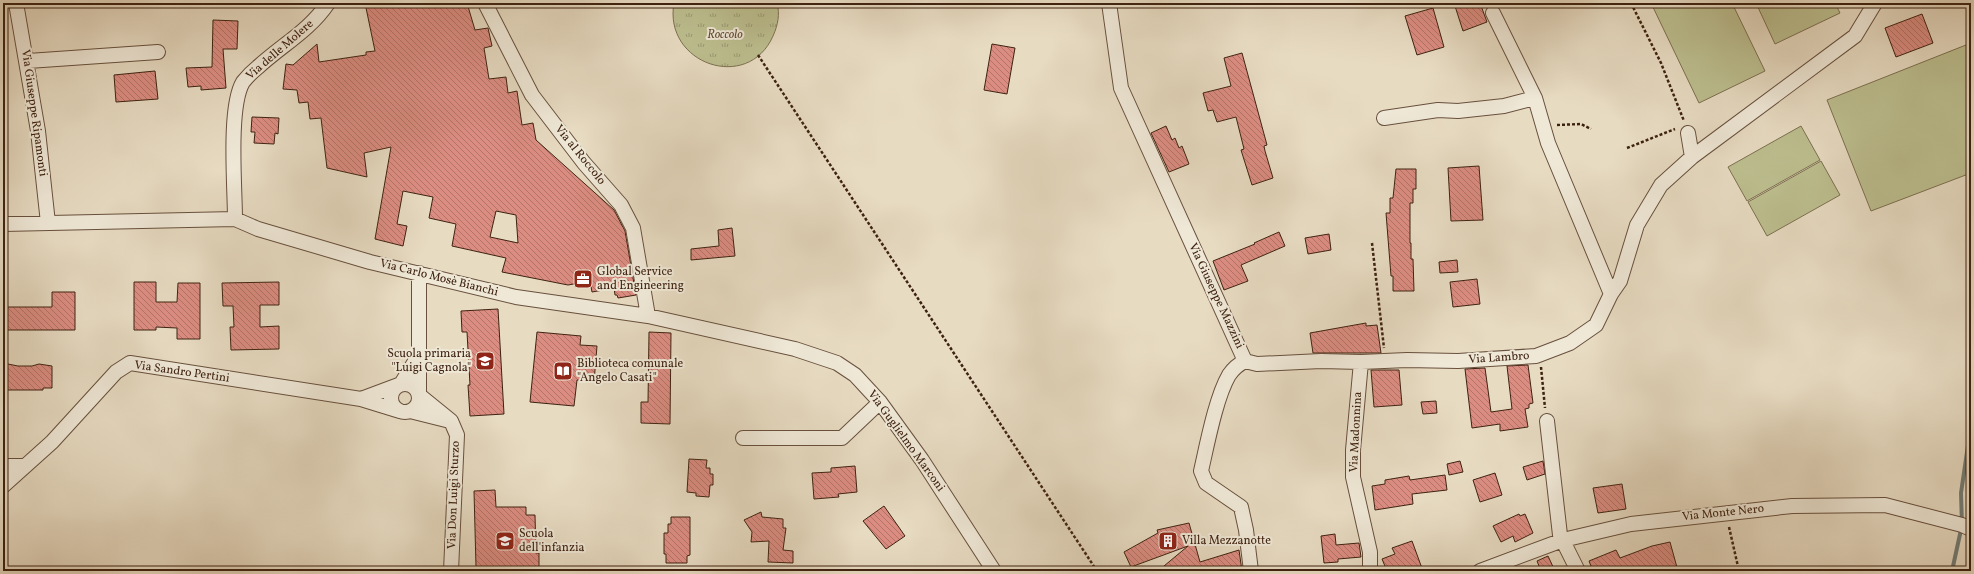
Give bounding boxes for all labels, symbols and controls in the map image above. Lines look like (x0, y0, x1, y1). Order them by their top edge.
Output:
street label: Via delle Molere (243, 16, 317, 84)
park label: Roccolo (707, 27, 743, 43)
street label: Via Giuseppe Ripamonti (17, 48, 51, 178)
street label: Via al Roccolo (551, 122, 609, 188)
street label: Via Giuseppe Mazzini (1184, 241, 1248, 352)
street label: Via Carlo Mosè Bianchi (378, 256, 500, 301)
place label: Global Service and Engineering (597, 264, 684, 294)
office icon: Global Service and Engineering (572, 268, 594, 290)
place label: Scuola primaria "Luigi Cagnola" (387, 346, 471, 376)
street label: Via Lambro (1468, 348, 1530, 368)
school or university icon: Scuola primaria "Luigi Cagnola" (474, 350, 496, 372)
place label: Biblioteca comunale "Angelo Casati" (577, 356, 684, 386)
street label: Via Sandro Pertini (133, 357, 231, 387)
library icon: Biblioteca comunale "Angelo Casati" (552, 360, 574, 382)
street label: Via Guglielmo Marconi (864, 387, 949, 495)
street label: Via Madonnina (1346, 391, 1366, 473)
street label: Via Don Luigi Sturzo (444, 440, 464, 550)
street label: Via Monte Nero (1681, 501, 1765, 525)
place label: Scuola dell'infanzia (519, 526, 585, 556)
school or university icon: Scuola dell'infanzia (494, 530, 516, 552)
building icon: Villa Mezzanotte (1157, 530, 1179, 552)
place label: Villa Mezzanotte (1182, 533, 1271, 549)

